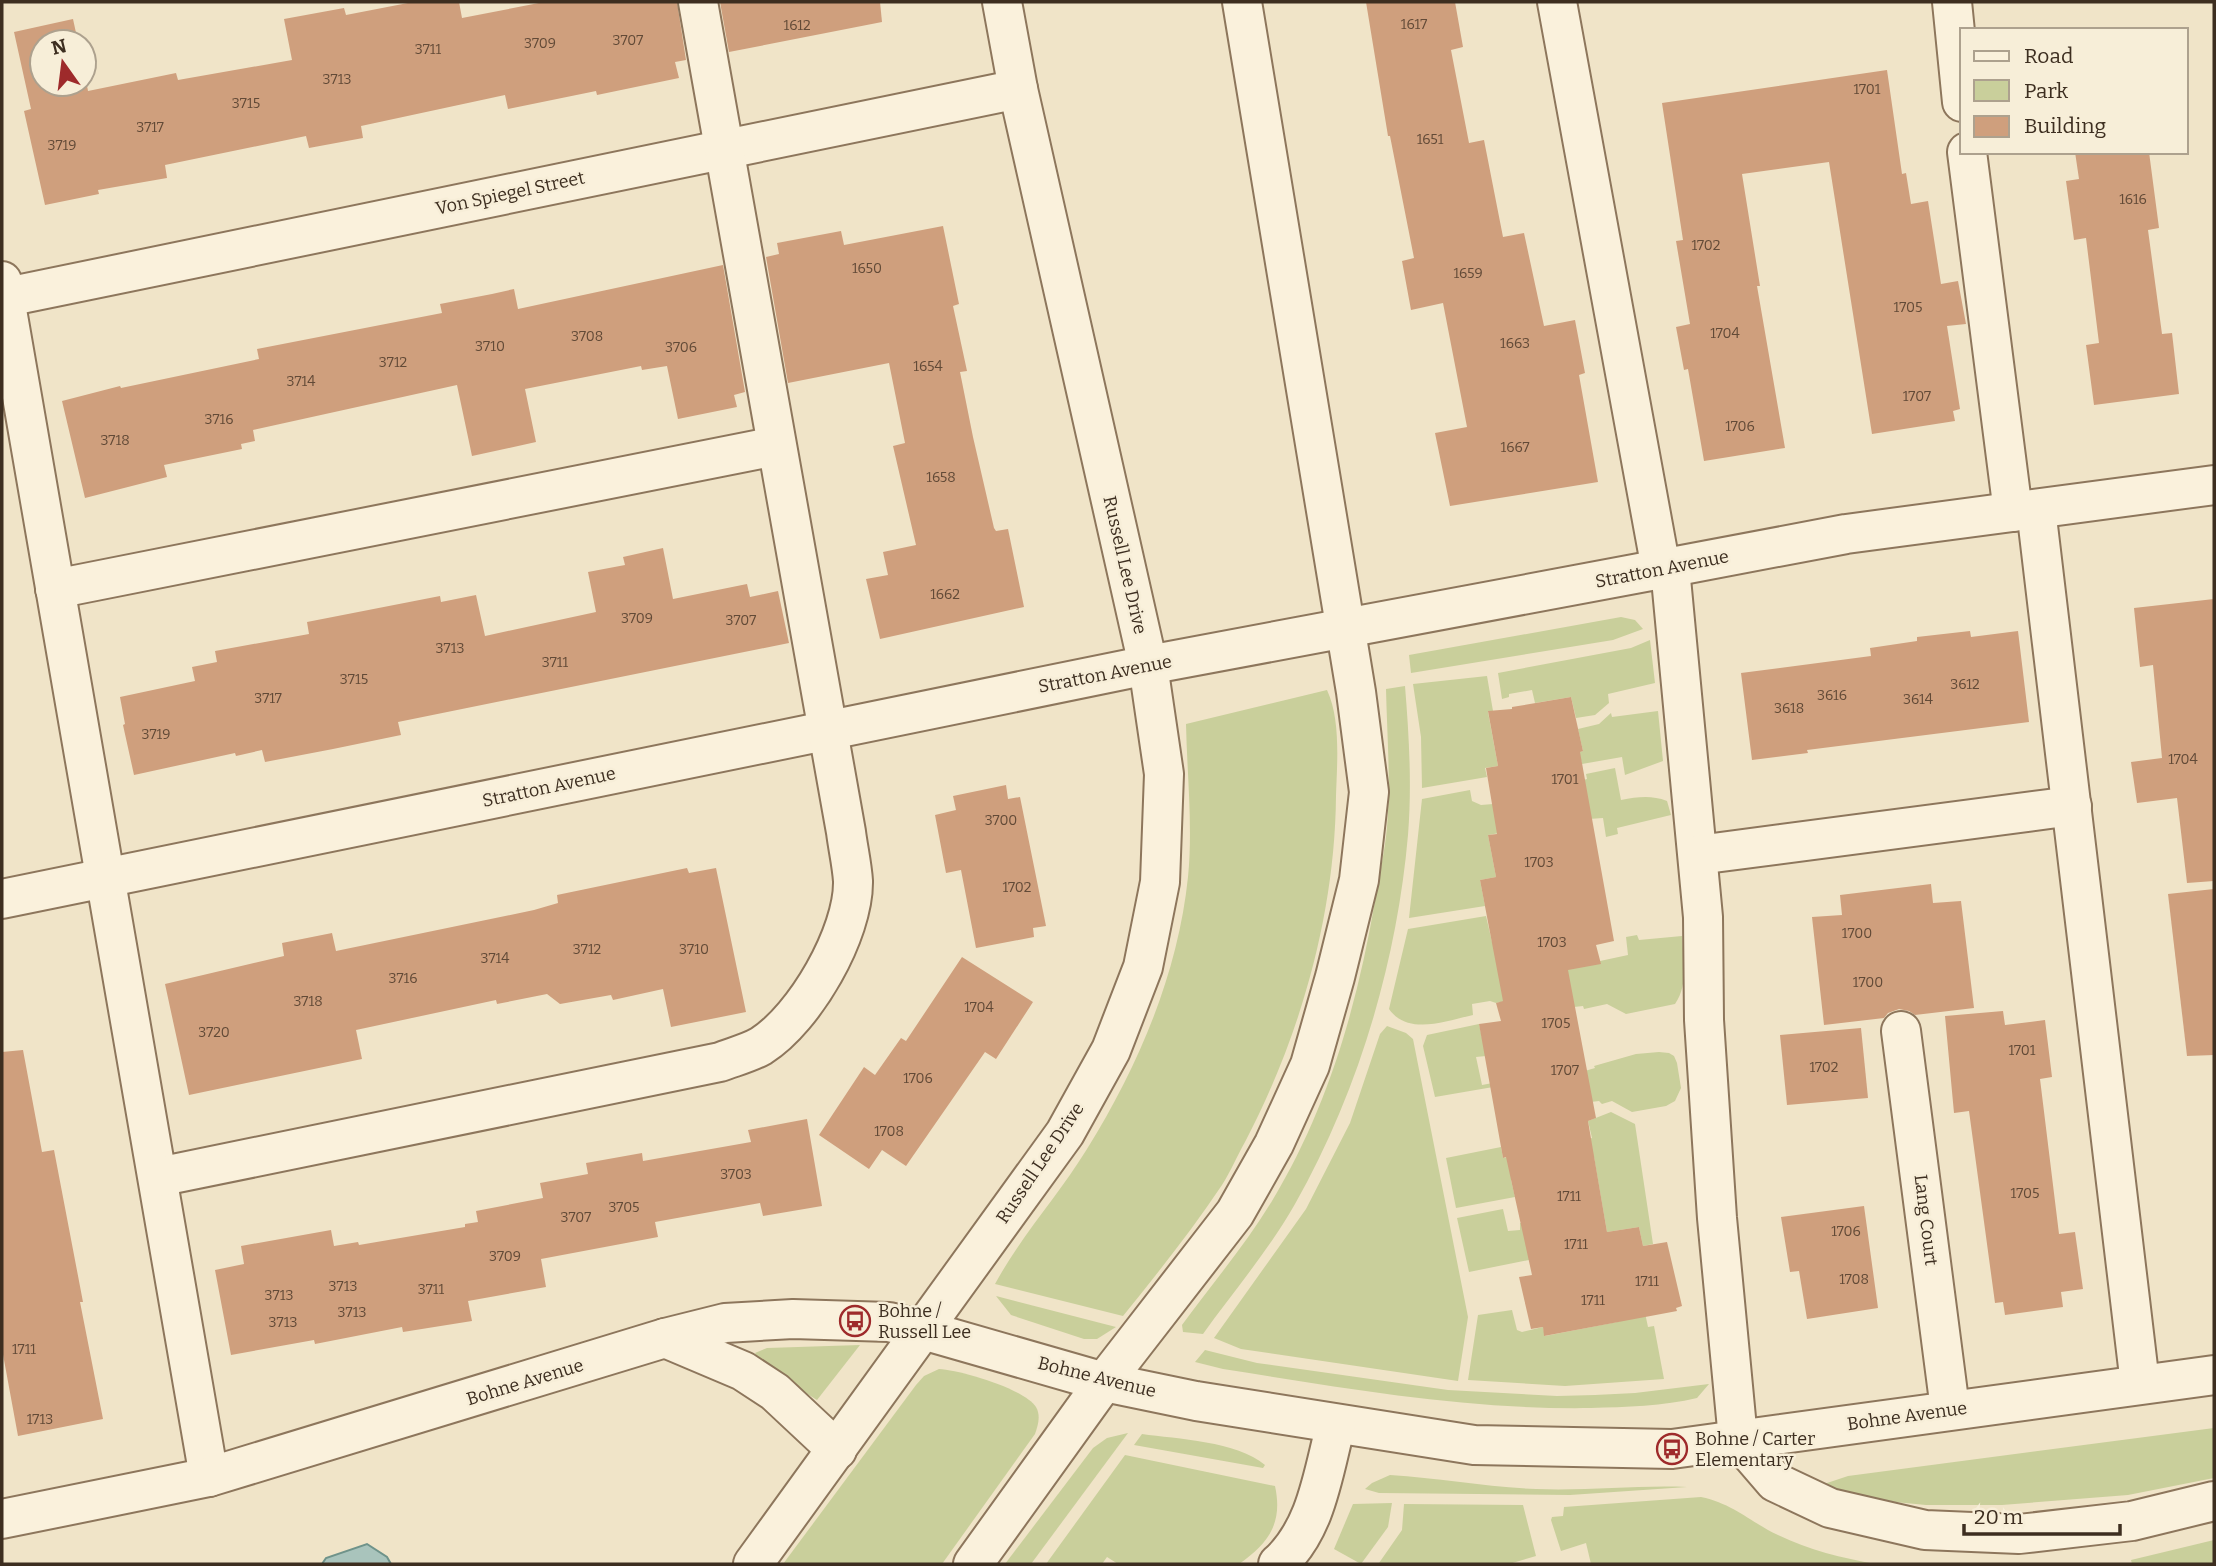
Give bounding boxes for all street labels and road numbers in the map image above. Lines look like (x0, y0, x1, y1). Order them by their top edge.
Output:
street label: Von Spiegel Street (433, 166, 587, 220)
street label: Russell Lee Drive (1098, 494, 1152, 636)
street label: Stratton Avenue (1593, 545, 1731, 593)
street label: Stratton Avenue (1036, 650, 1174, 698)
street label: Stratton Avenue (480, 762, 618, 812)
street label: Russell Lee Drive (991, 1098, 1089, 1228)
street label: Lang Court (1909, 1173, 1943, 1267)
street label: Bohne Avenue (1036, 1352, 1158, 1402)
street label: Bohne Avenue (464, 1354, 586, 1410)
street label: Bohne Avenue (1846, 1397, 1968, 1435)

